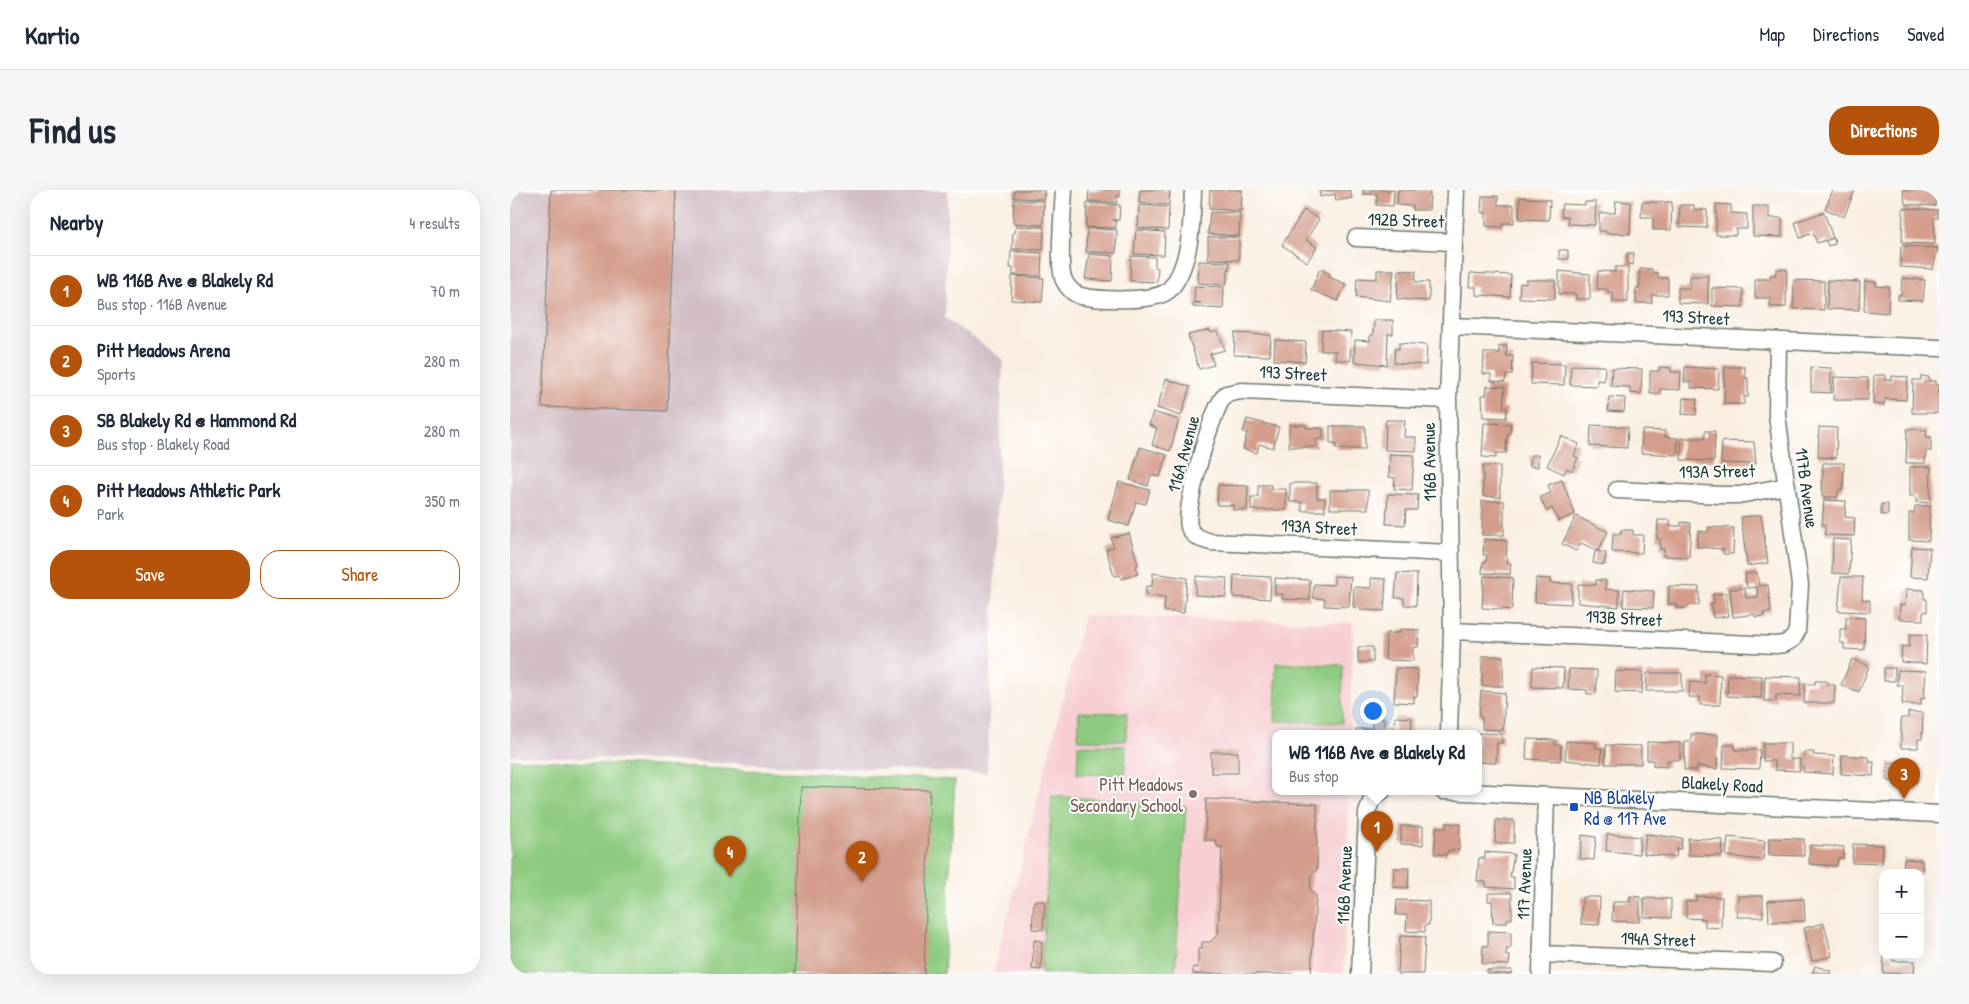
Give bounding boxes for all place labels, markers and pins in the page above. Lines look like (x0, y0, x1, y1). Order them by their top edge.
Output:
pin: 3 (1888, 758, 1920, 799)
place label: Pitt Meadows Secondary School (1070, 772, 1183, 818)
place label: NB Blakely Rd @ 117 Ave (1584, 785, 1667, 831)
marker: Pitt Meadows Secondary School (1187, 788, 1199, 800)
marker: NB Blakely Rd @ 117 Ave (1568, 801, 1580, 813)
pin: 1 (1361, 811, 1393, 852)
pin: 4 (714, 836, 746, 877)
pin: 2 (846, 841, 878, 882)

